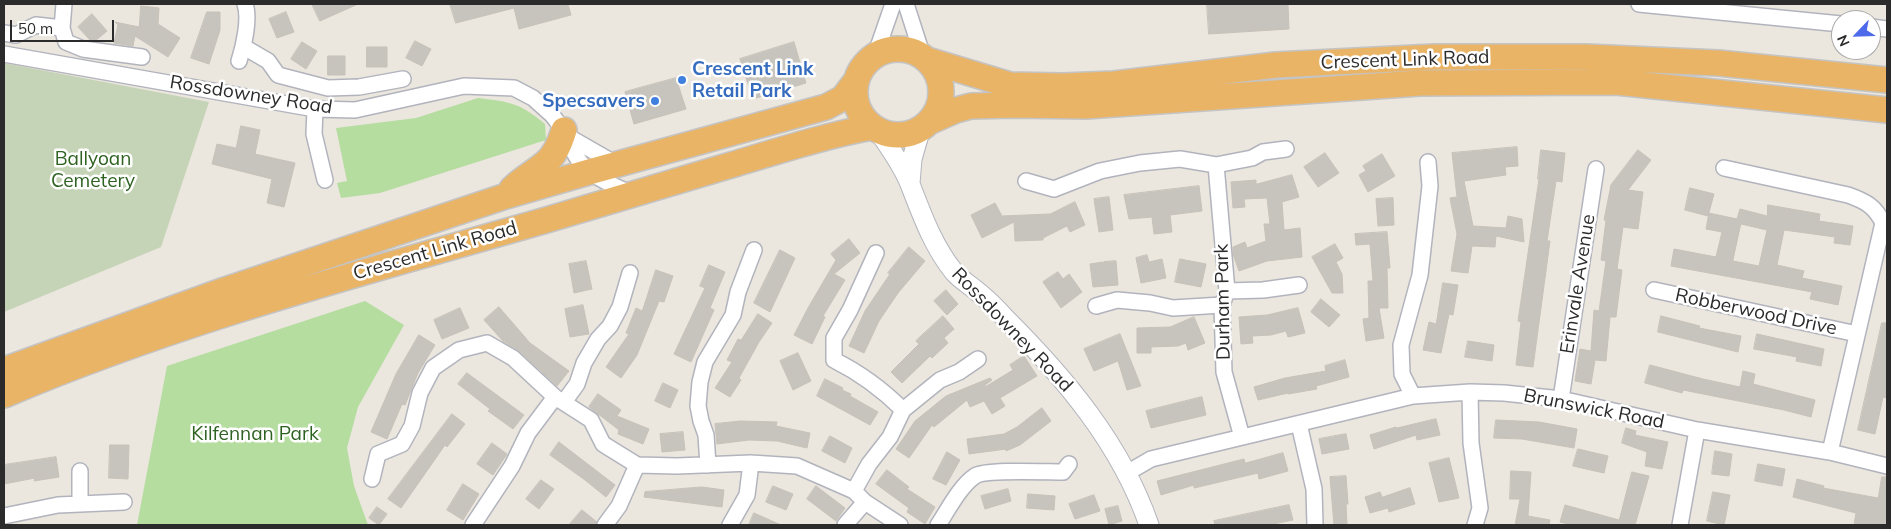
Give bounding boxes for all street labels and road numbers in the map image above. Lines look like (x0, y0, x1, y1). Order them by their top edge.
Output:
street label: Crescent Link Road (1320, 46, 1490, 74)
street label: Rossdowney Road (168, 71, 334, 119)
street label: Erinvale Avenue (1556, 213, 1600, 355)
street label: Crescent Link Road (351, 217, 519, 285)
street label: Durham Park (1211, 244, 1235, 360)
street label: Rossdowney Road (947, 263, 1077, 397)
street label: Robberwood Drive (1673, 284, 1839, 340)
street label: Brunswick Road (1522, 384, 1666, 434)

